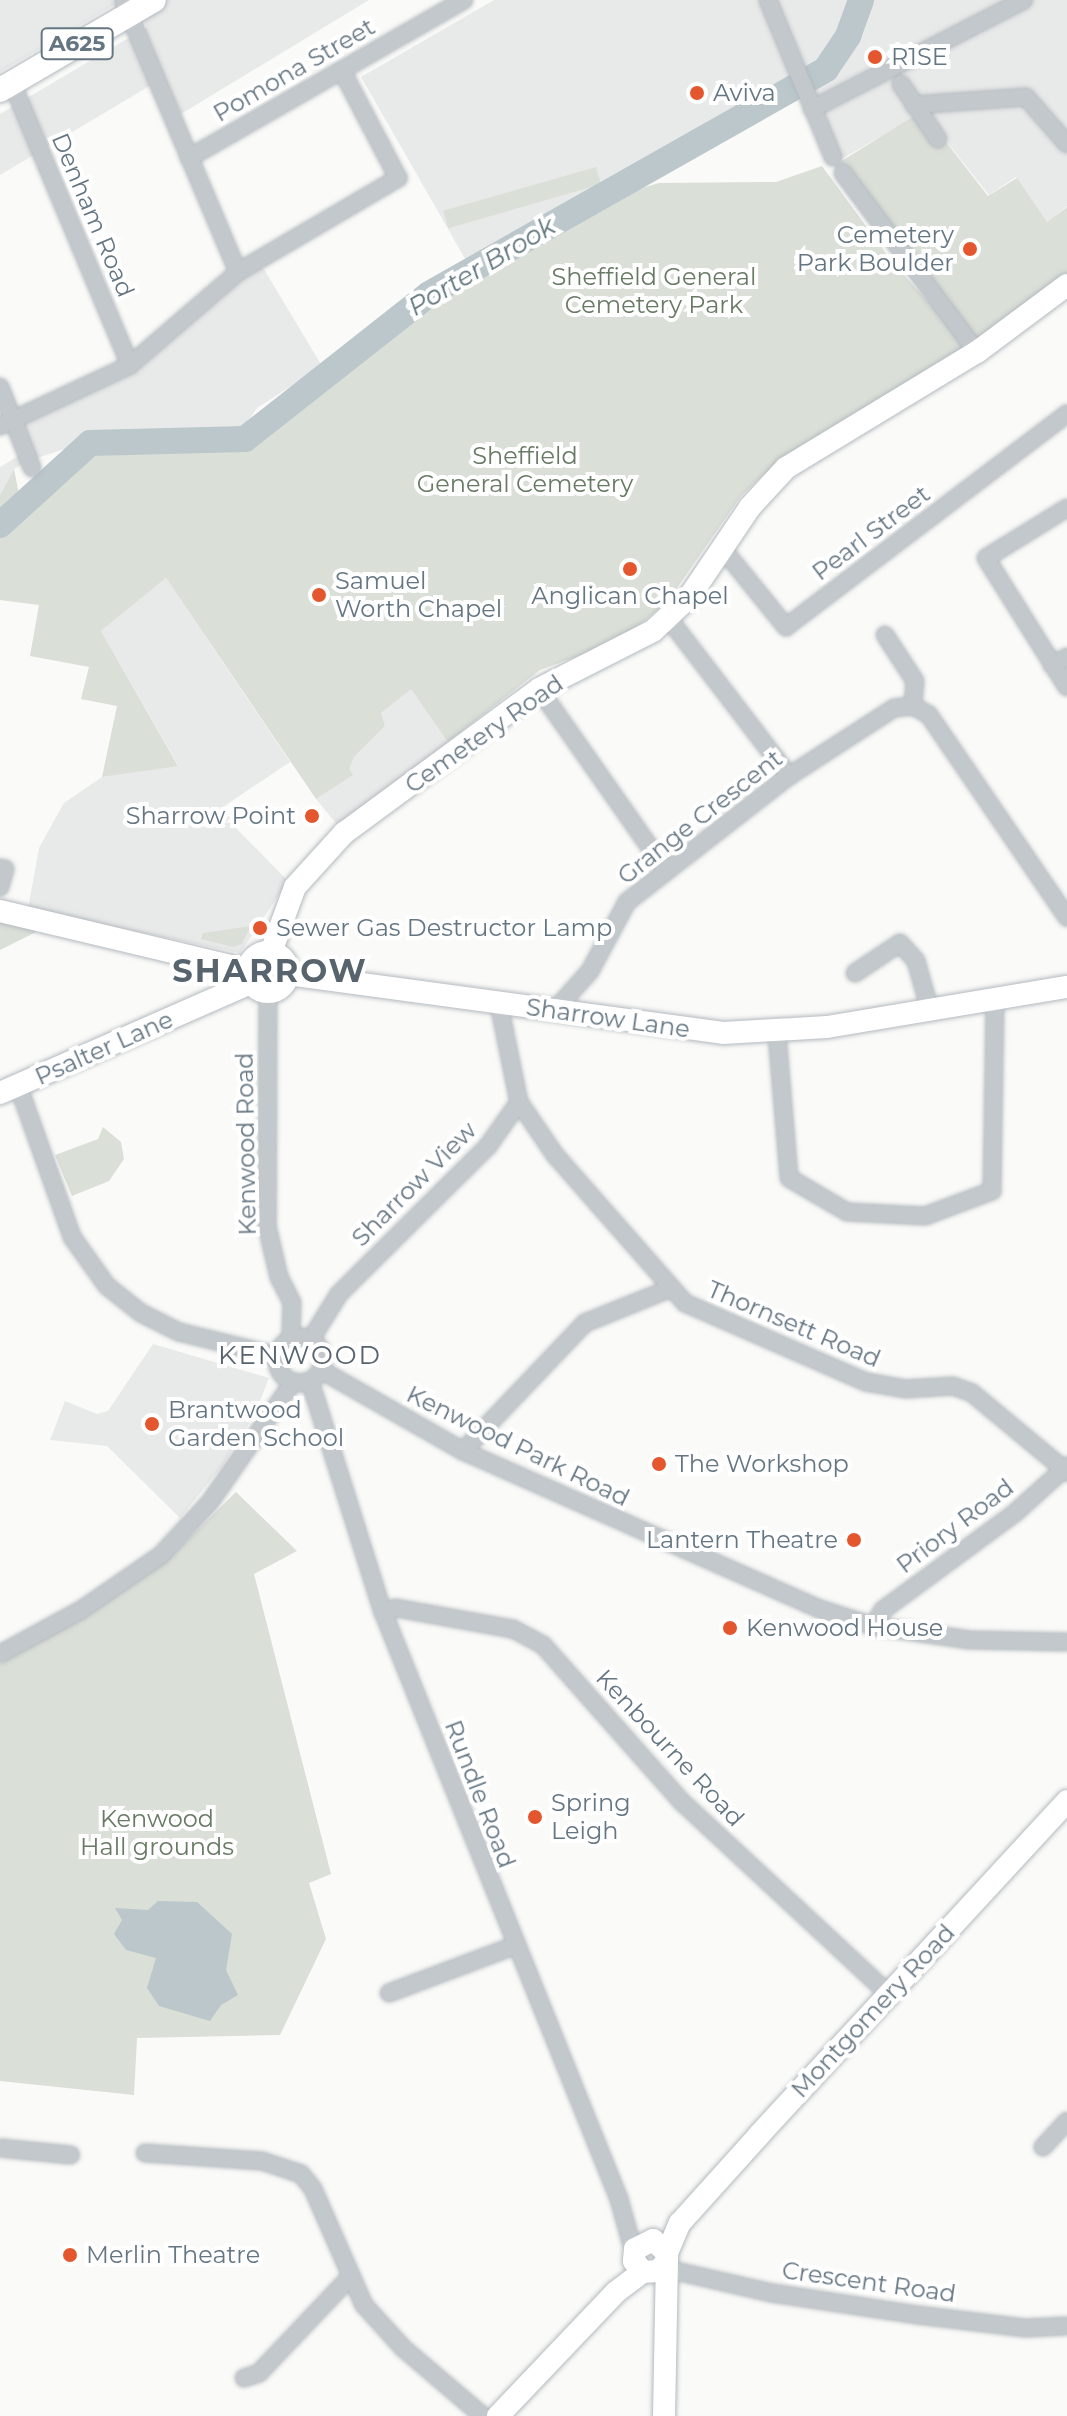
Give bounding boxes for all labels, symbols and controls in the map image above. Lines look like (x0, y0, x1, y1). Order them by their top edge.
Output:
street label: Pomona Street (208, 12, 380, 128)
road number: A625 (39, 26, 115, 62)
place label: R1SE (891, 43, 948, 71)
marker: R1SE (866, 48, 884, 66)
place label: Aviva (713, 79, 776, 107)
marker: Aviva (688, 84, 706, 102)
street label: Denham Road (45, 129, 141, 301)
water label: Porter Brook (403, 211, 561, 323)
place label: Cemetery Park Boulder (797, 221, 954, 277)
marker: Cemetery Park Boulder (961, 240, 979, 258)
park label: Sheffield General Cemetery Park (552, 263, 756, 319)
park label: Sheffield General Cemetery (417, 442, 633, 498)
street label: Pearl Street (806, 479, 936, 587)
marker: Anglican Chapel (621, 560, 639, 578)
place label: Samuel Worth Chapel (335, 567, 502, 623)
place label: Anglican Chapel (531, 582, 729, 610)
marker: Samuel Worth Chapel (310, 586, 328, 604)
street label: Cemetery Road (399, 669, 569, 799)
street label: Grange Crescent (612, 744, 788, 890)
place label: Sharrow Point (126, 802, 296, 830)
marker: Sharrow Point (303, 807, 321, 825)
place label: Sewer Gas Destructor Lamp (276, 914, 612, 942)
marker: Sewer Gas Destructor Lamp (251, 919, 269, 937)
district label: SHARROW (172, 952, 368, 990)
street label: Sharrow Lane (524, 992, 692, 1044)
street label: Psalter Lane (31, 1005, 177, 1091)
street label: Kenwood Road (230, 1052, 262, 1236)
street label: Sharrow View (346, 1116, 482, 1252)
street label: Thornsett Road (703, 1275, 885, 1373)
district label: KENWOOD (218, 1340, 382, 1372)
street label: Kenwood Park Road (402, 1380, 634, 1512)
place label: Brantwood Garden School (168, 1396, 344, 1452)
marker: Brantwood Garden School (143, 1415, 161, 1433)
place label: The Workshop (675, 1450, 849, 1478)
marker: The Workshop (650, 1455, 668, 1473)
street label: Priory Road (891, 1473, 1019, 1579)
place label: Lantern Theatre (646, 1526, 838, 1554)
marker: Lantern Theatre (845, 1531, 863, 1549)
place label: Kenwood House (746, 1614, 943, 1642)
marker: Kenwood House (721, 1619, 739, 1637)
street label: Kenbourne Road (590, 1664, 750, 1832)
street label: Rundle Road (439, 1716, 521, 1872)
place label: Spring Leigh (551, 1789, 631, 1845)
park label: Kenwood Hall grounds (80, 1805, 234, 1861)
marker: Spring Leigh (526, 1808, 544, 1826)
street label: Montgomery Road (785, 1918, 961, 2104)
place label: Merlin Theatre (86, 2241, 260, 2269)
marker: Merlin Theatre (61, 2246, 79, 2264)
street label: Crescent Road (780, 2256, 958, 2308)

